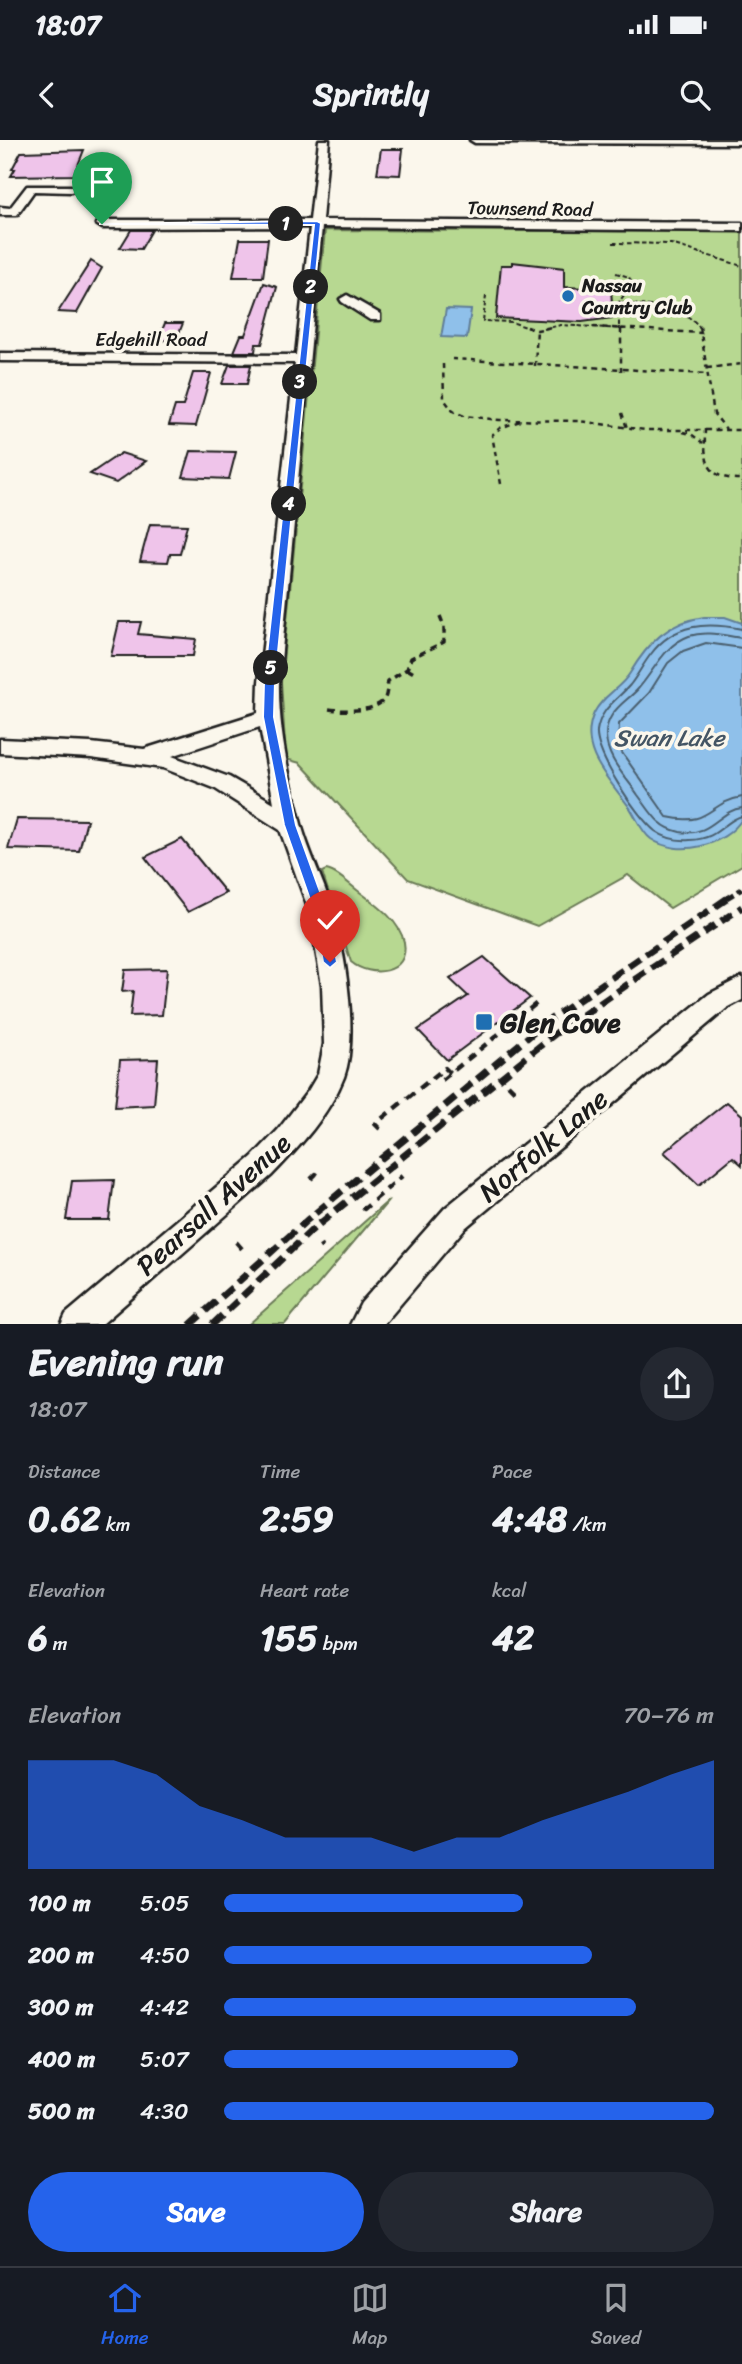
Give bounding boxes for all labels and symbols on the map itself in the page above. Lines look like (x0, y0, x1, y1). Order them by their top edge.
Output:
pin (72, 152, 132, 224)
street label: Townsend Road (467, 191, 595, 226)
pin: 1 (268, 206, 304, 242)
place label: Nassau Country Club (581, 269, 692, 324)
pin: 2 (294, 270, 328, 304)
marker: Nassau Country Club (560, 288, 576, 304)
street label: Edgehill Road (95, 323, 209, 356)
pin: 3 (282, 364, 318, 400)
pin: 4 (272, 486, 306, 522)
pin: 5 (254, 650, 288, 686)
water label: Swan Lake (614, 717, 727, 759)
pin (300, 890, 360, 962)
place label: Glen Cove (500, 998, 621, 1047)
marker: Glen Cove (474, 1012, 494, 1032)
street label: Norfolk Lane (467, 1076, 620, 1215)
street label: Pearsall Avenue (124, 1120, 303, 1288)

